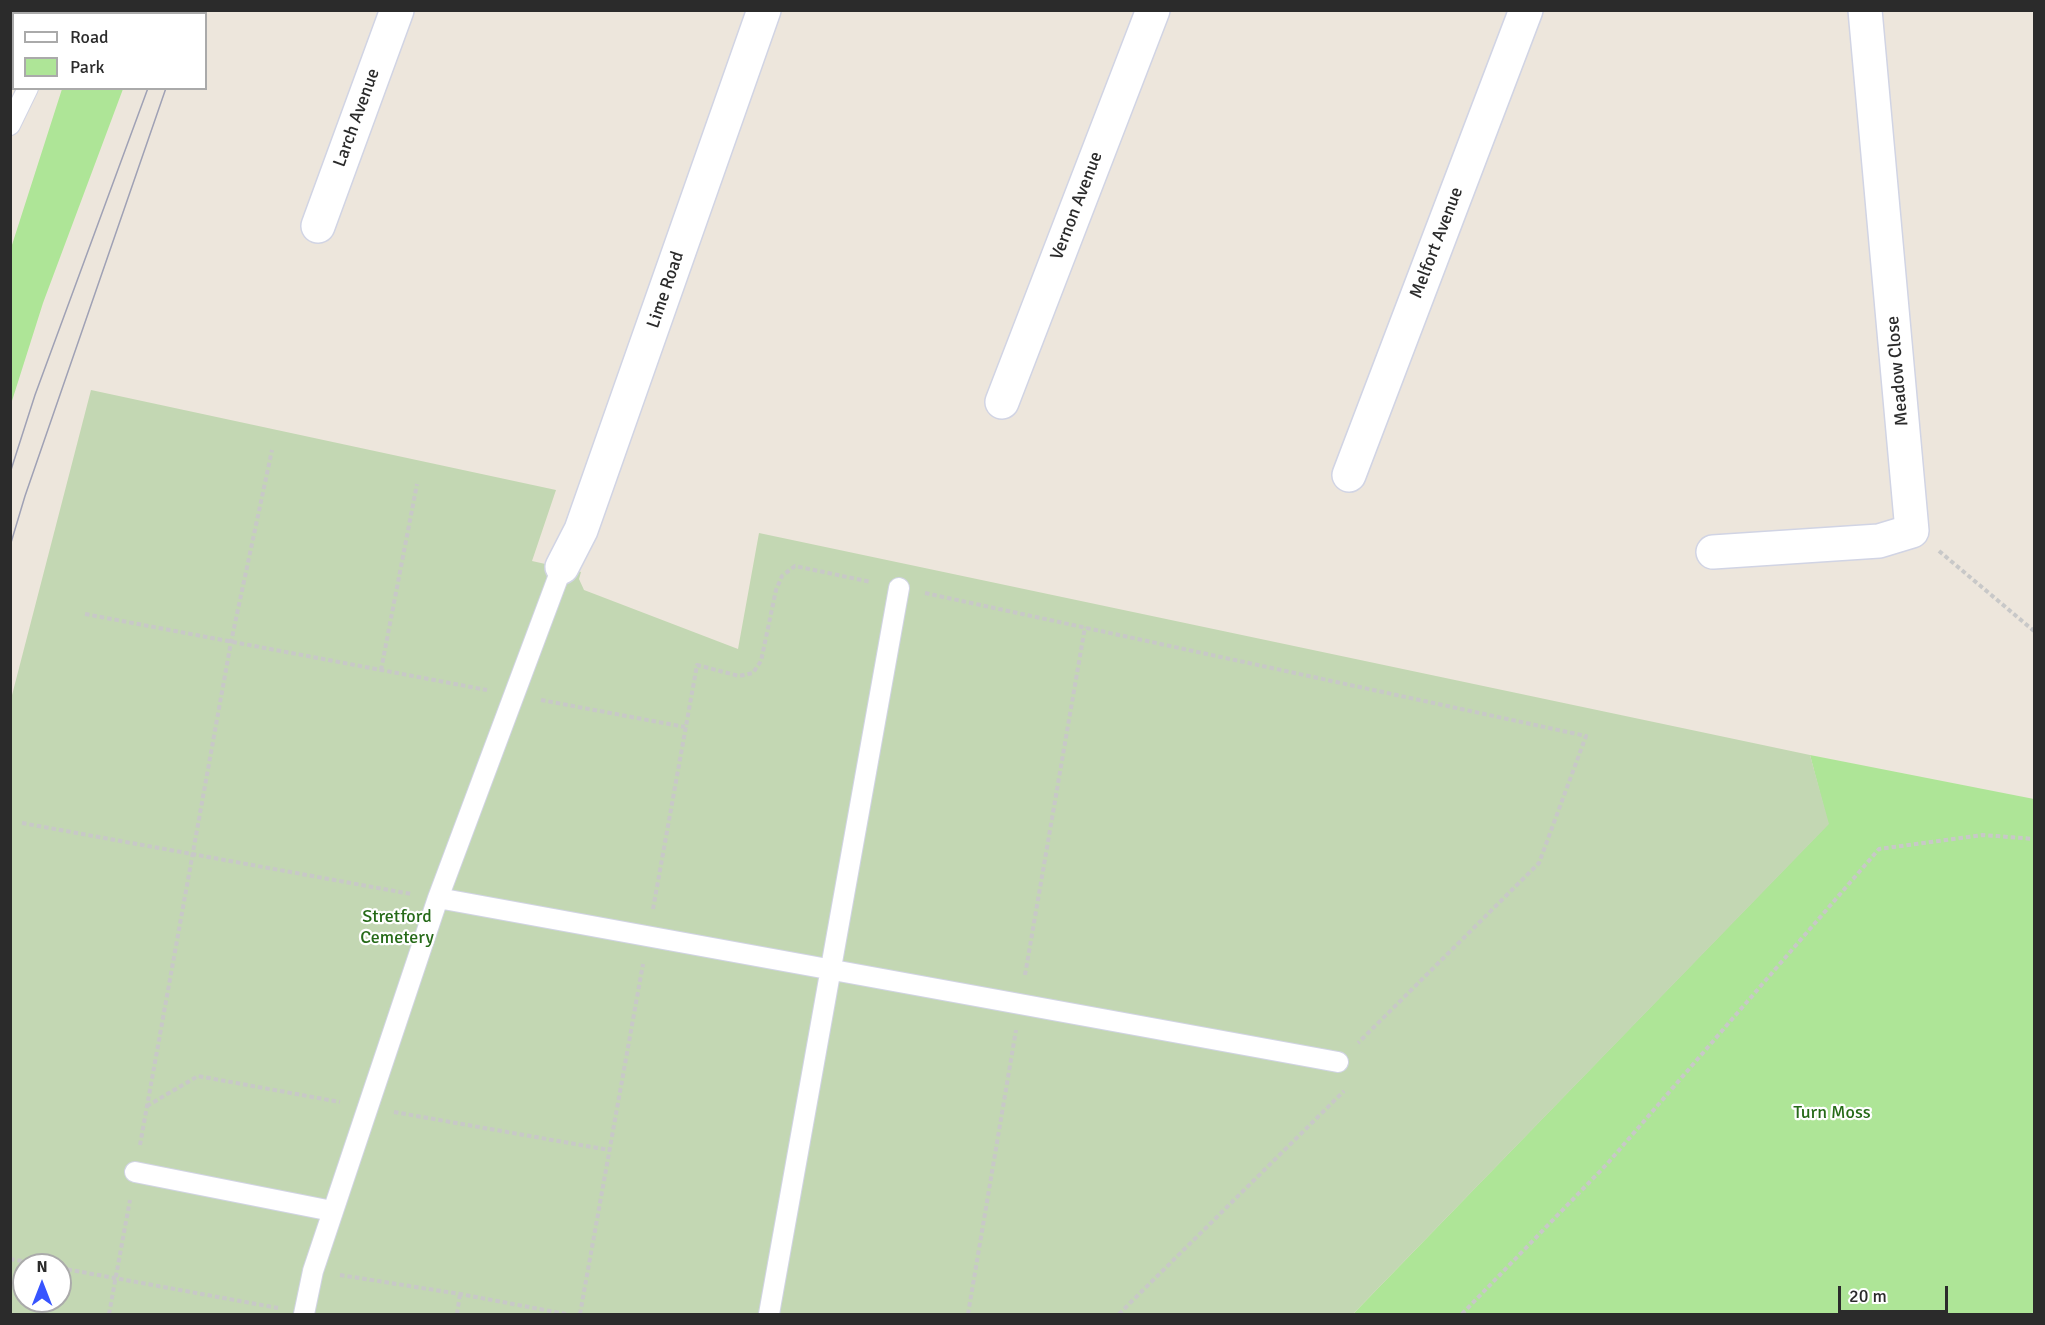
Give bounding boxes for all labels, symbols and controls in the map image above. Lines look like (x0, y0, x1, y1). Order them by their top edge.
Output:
legend (12, 12, 207, 90)
text: Road (70, 26, 109, 48)
text: Park (70, 56, 105, 78)
street label: Larch Avenue (329, 66, 385, 170)
street label: Vernon Avenue (1046, 149, 1108, 263)
street label: Melfort Avenue (1406, 184, 1468, 302)
street label: Lime Road (643, 249, 689, 331)
street label: Meadow Close (1882, 315, 1914, 427)
park label: Stretford Cemetery (360, 906, 434, 948)
park label: Turn Moss (1793, 1102, 1871, 1124)
north arrow (12, 1253, 72, 1313)
text: N (36, 1257, 48, 1277)
scale bar (1841, 1274, 1950, 1312)
text: 20 m (1849, 1285, 1887, 1307)

